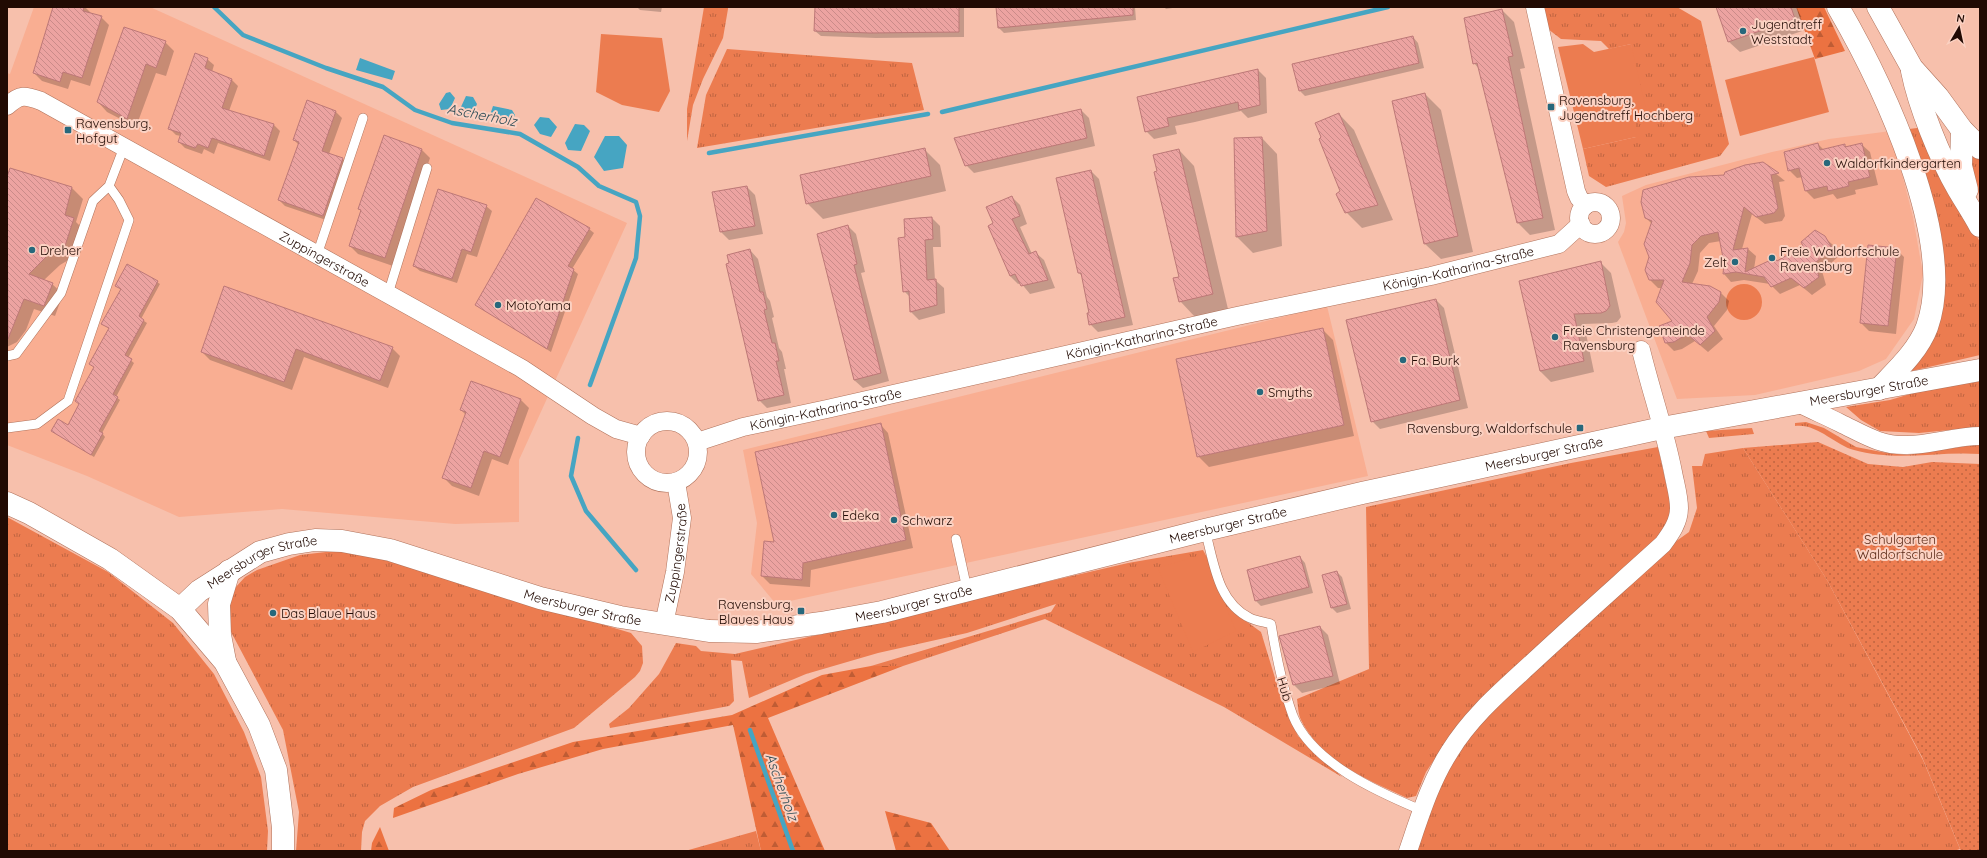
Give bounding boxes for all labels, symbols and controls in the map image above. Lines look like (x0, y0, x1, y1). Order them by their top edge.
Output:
north arrow (1939, 8, 1979, 48)
text: N (1955, 11, 1966, 26)
place label: Jugendtreff Weststadt (1751, 16, 1823, 47)
marker: Jugendtreff Weststadt (1738, 26, 1748, 36)
place label: Ravensburg, Jugendtreff Hochberg (1559, 92, 1693, 123)
water label: Ascherholz (446, 99, 520, 131)
marker: Ravensburg, Jugendtreff Hochberg (1546, 102, 1556, 112)
place label: Ravensburg, Hofgut (76, 115, 151, 146)
marker: Ravensburg, Hofgut (63, 125, 73, 135)
place label: Waldorfkindergarten (1835, 155, 1961, 171)
marker: Waldorfkindergarten (1822, 158, 1832, 168)
street label: Zuppingerstraße (277, 227, 372, 290)
place label: Dreher (40, 242, 81, 258)
street label: Königin-Katharina-Straße (1381, 243, 1535, 294)
place label: Freie Waldorfschule Ravensburg (1780, 243, 1899, 274)
marker: Dreher (27, 245, 37, 255)
marker: Freie Waldorfschule Ravensburg (1767, 253, 1777, 263)
place label: Zelt (1704, 254, 1727, 270)
marker: Zelt (1730, 257, 1740, 267)
place label: MotoYama (506, 297, 571, 313)
marker: MotoYama (493, 300, 503, 310)
street label: Königin-Katharina-Straße (1064, 313, 1219, 363)
place label: Freie Christengemeinde Ravensburg (1563, 322, 1705, 353)
marker: Freie Christengemeinde Ravensburg (1550, 332, 1560, 342)
place label: Fa. Burk (1411, 352, 1460, 368)
marker: Fa. Burk (1398, 355, 1408, 365)
street label: Meersburger Straße (1808, 372, 1929, 409)
street label: Königin-Katharina-Straße (748, 384, 903, 433)
place label: Smyths (1268, 384, 1312, 400)
marker: Smyths (1255, 387, 1265, 397)
place label: Ravensburg, Waldorfschule (1407, 420, 1572, 436)
marker: Ravensburg, Waldorfschule (1575, 423, 1585, 433)
street label: Meersburger Straße (1484, 433, 1604, 474)
street label: Zuppingerstraße (661, 502, 690, 604)
street label: Meersburger Straße (1168, 503, 1288, 547)
place label: Edeka (842, 507, 879, 523)
marker: Edeka (829, 510, 839, 520)
place label: Schwarz (902, 512, 952, 528)
marker: Schwarz (889, 515, 899, 525)
park label: Schulgarten Waldorfschule (1857, 531, 1943, 562)
street label: Meersburger Straße (204, 532, 318, 592)
street label: Meersburger Straße (854, 581, 974, 625)
street label: Meersburger Straße (522, 585, 643, 628)
place label: Ravensburg, Blaues Haus (718, 596, 793, 627)
place label: Das Blaue Haus (281, 605, 376, 621)
marker: Ravensburg, Blaues Haus (796, 606, 806, 616)
marker: Das Blaue Haus (268, 608, 278, 618)
street label: Hub (1274, 675, 1296, 703)
water label: Ascherholz (761, 751, 803, 824)

